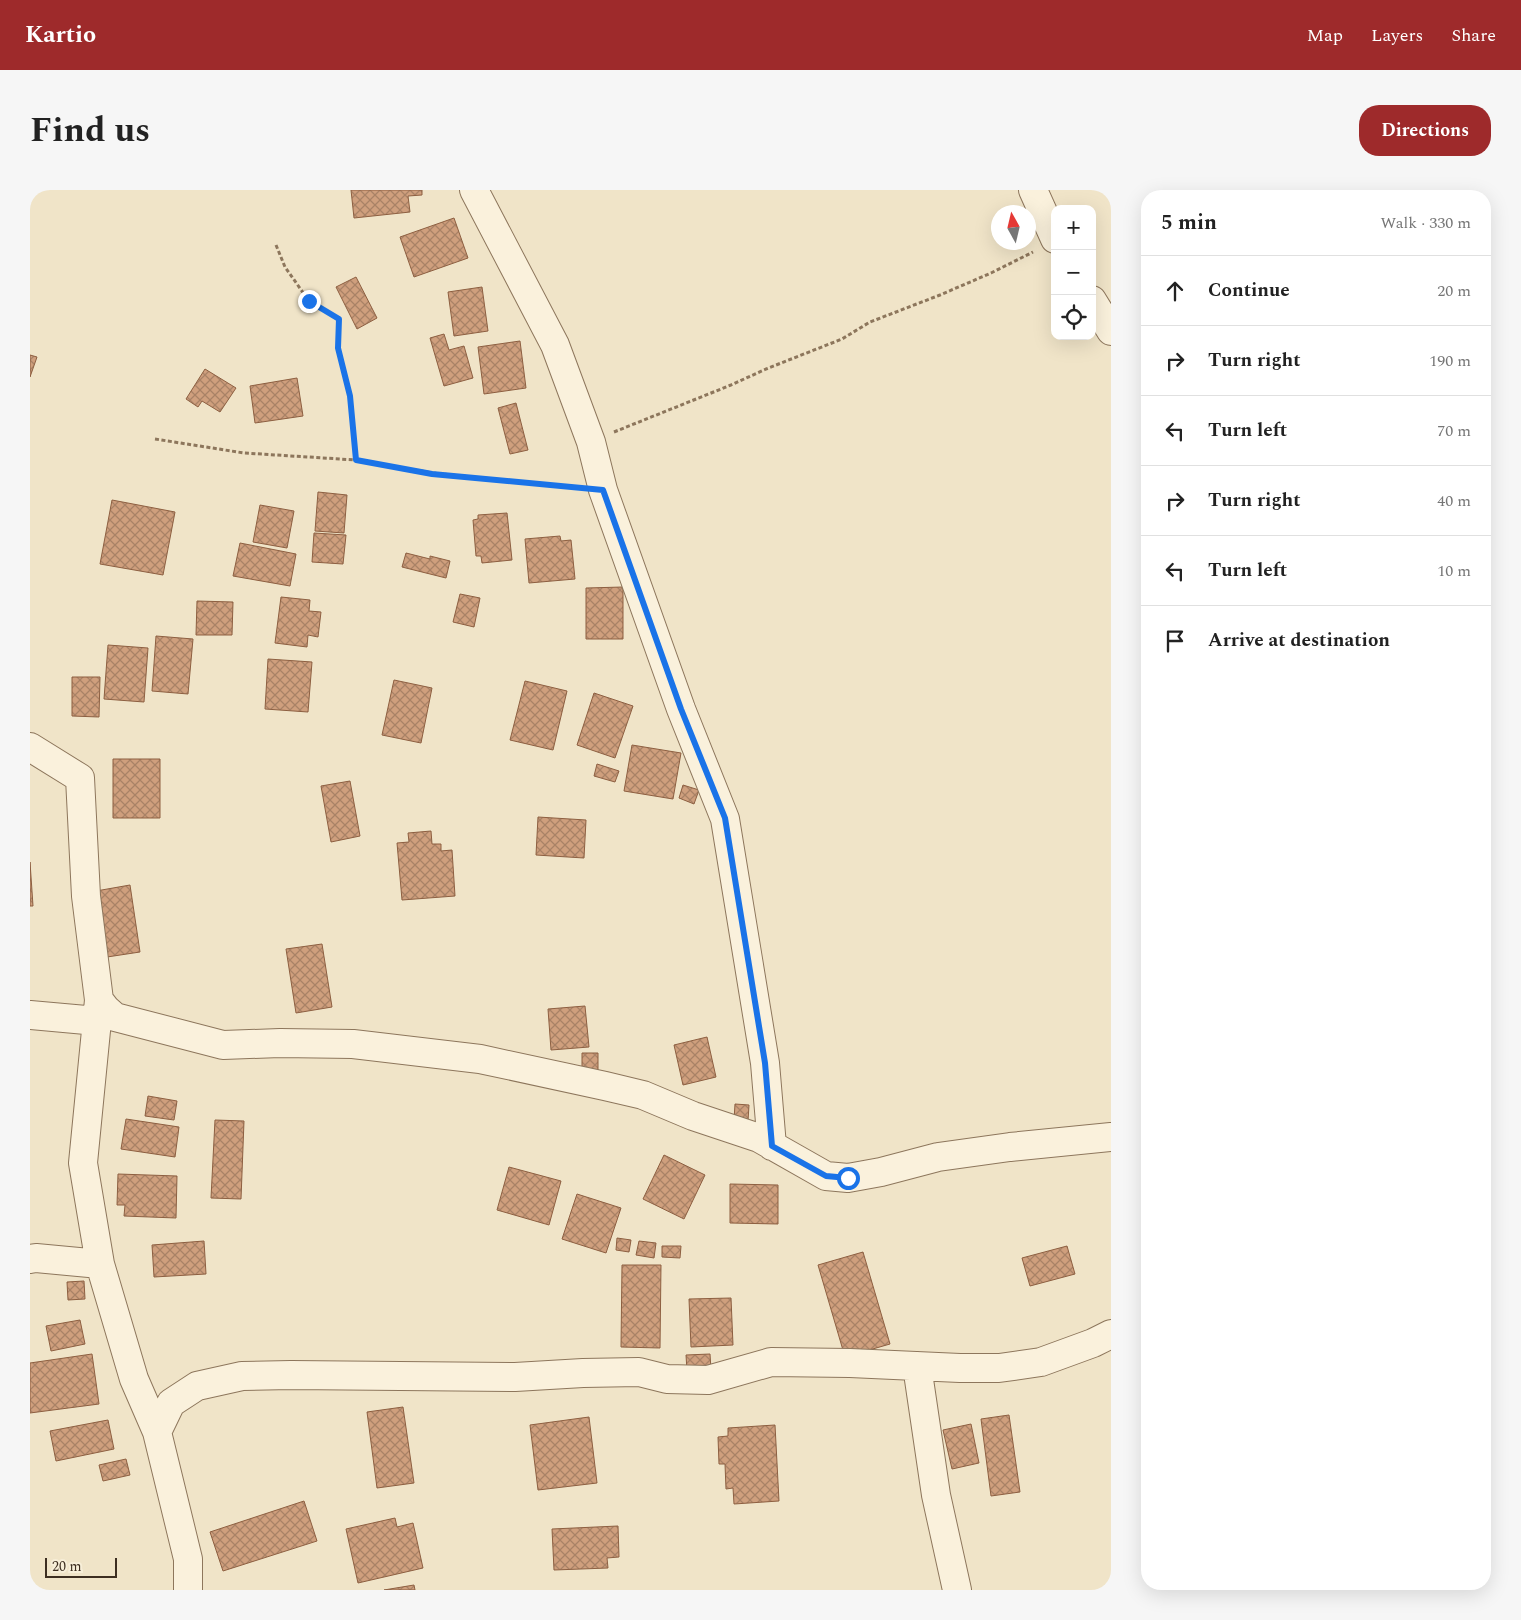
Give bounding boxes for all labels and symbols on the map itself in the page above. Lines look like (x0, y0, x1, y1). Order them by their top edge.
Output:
north arrow (991, 205, 1036, 250)
route end (298, 290, 321, 313)
route start (837, 1167, 860, 1190)
scale bar (45, 1555, 118, 1578)

